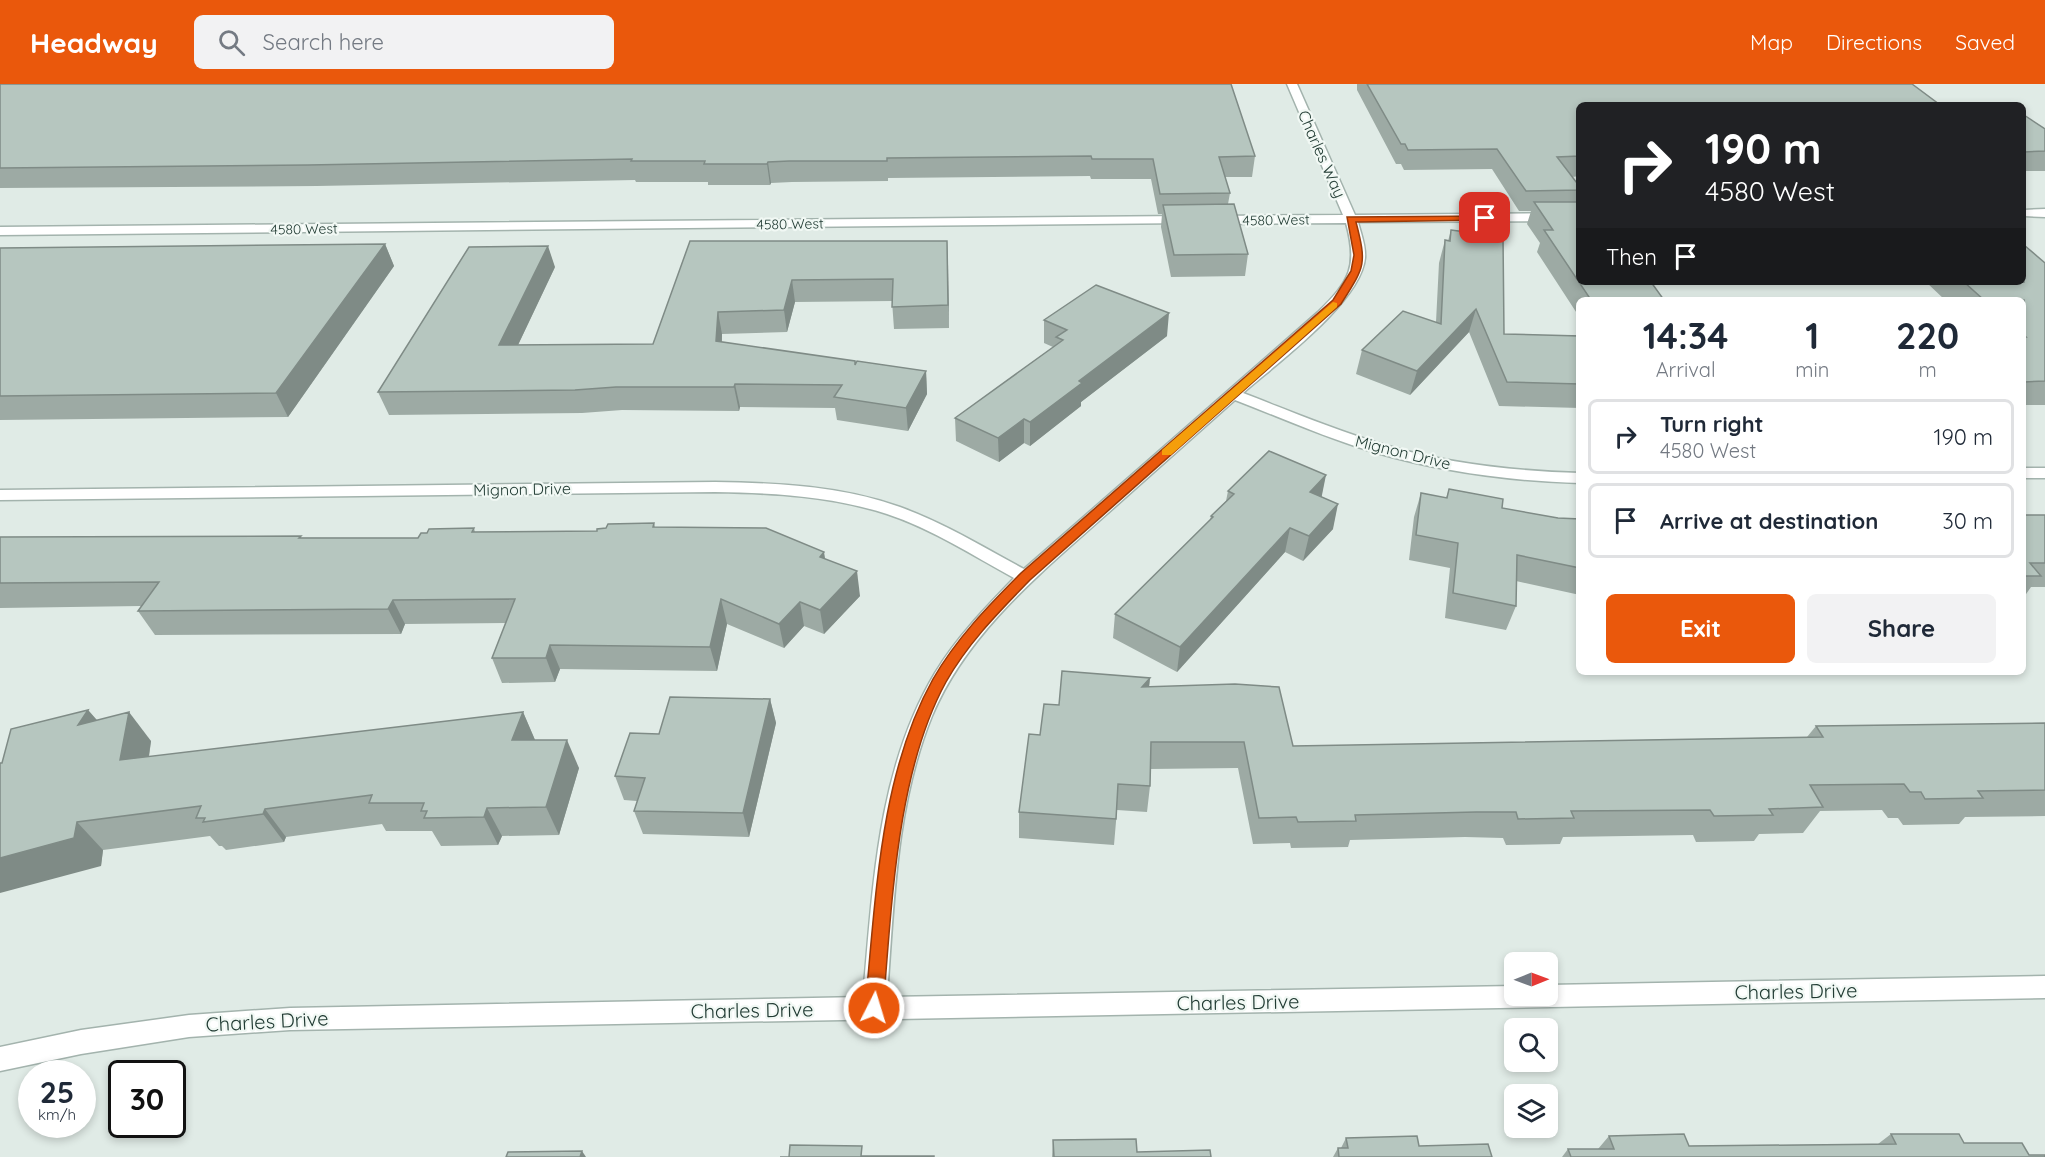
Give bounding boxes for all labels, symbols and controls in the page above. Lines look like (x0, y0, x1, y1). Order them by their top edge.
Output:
search box (194, 15, 614, 69)
text: Headway (30, 25, 158, 60)
icon: search (215, 26, 248, 59)
text: Search here (263, 28, 384, 56)
text: Map (1750, 29, 1793, 55)
text: Directions (1826, 29, 1922, 55)
text: Saved (1955, 29, 2015, 55)
street label: Charles Way (1294, 107, 1350, 201)
text: 190 m (1705, 122, 1821, 175)
icon: right (1606, 126, 1684, 204)
text: 4580 West (1705, 174, 1835, 208)
pin (1459, 192, 1510, 243)
icon: arrive (1468, 201, 1501, 234)
street label: 4580 West (1242, 210, 1310, 230)
street label: 4580 West (756, 214, 824, 234)
street label: 4580 West (270, 219, 338, 239)
icon: arrive (1669, 240, 1702, 273)
text: Then (1606, 243, 1657, 271)
text: 14:34 (1643, 313, 1728, 358)
text: 1 (1805, 313, 1819, 358)
text: 220 (1896, 313, 1959, 358)
text: Arrival (1656, 357, 1716, 382)
text: min (1795, 357, 1829, 382)
text: m (1919, 357, 1937, 382)
text: Turn right (1660, 410, 1764, 438)
icon: right (1609, 420, 1642, 453)
text: 190 m (1933, 423, 1993, 451)
street label: Mignon Drive (1353, 430, 1453, 474)
text: 4580 West (1660, 438, 1756, 463)
street label: Mignon Drive (473, 478, 571, 500)
icon: arrive (1609, 504, 1642, 537)
text: Arrive at destination (1660, 507, 1878, 535)
text: 30 m (1942, 507, 1993, 535)
button: Exit (1606, 594, 1795, 663)
button: Share (1807, 594, 1996, 663)
north arrow (1504, 952, 1558, 1006)
map controls (1504, 952, 1558, 1138)
position arrow (842, 976, 906, 1040)
street label: Charles Drive (1734, 977, 1858, 1005)
street label: Charles Drive (1176, 988, 1300, 1016)
street label: Charles Drive (690, 996, 814, 1024)
street label: Charles Drive (205, 1005, 329, 1037)
button: search (1504, 1018, 1558, 1072)
speed limit sign: 30 (108, 1060, 186, 1138)
text: 25 (40, 1073, 74, 1111)
button: layers (1504, 1084, 1558, 1138)
text: km/h (38, 1105, 76, 1124)

